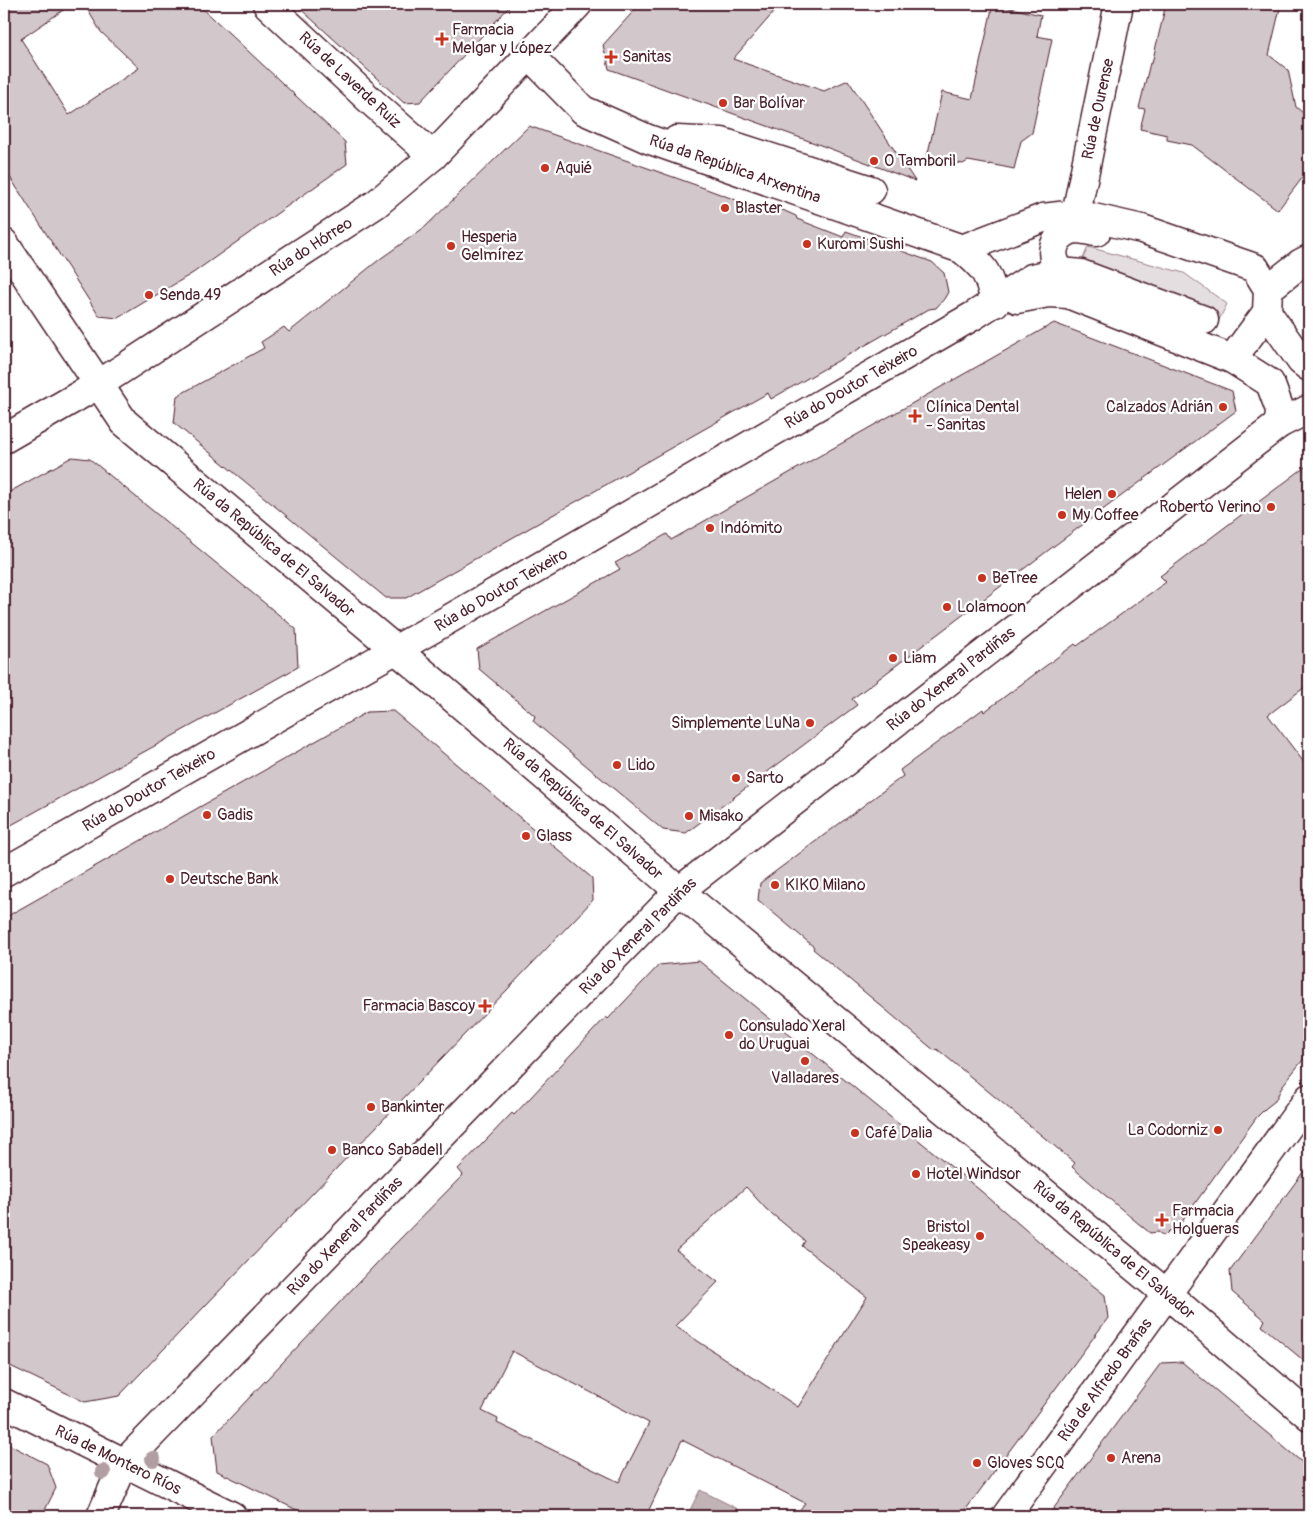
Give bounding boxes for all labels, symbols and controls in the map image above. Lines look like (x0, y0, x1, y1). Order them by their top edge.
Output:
place label: Farmacia Melgar y López (452, 20, 552, 58)
street label: Rúa de Laverde Ruiz (295, 27, 405, 133)
marker: Farmacia Melgar y López (436, 33, 448, 45)
place label: Sanitas (622, 47, 671, 67)
marker: Sanitas (604, 50, 618, 64)
street label: Rúa de Ourense (1078, 57, 1118, 161)
place label: Bar Bolívar (733, 93, 805, 113)
marker: Bar Bolívar (717, 97, 729, 109)
street label: Rúa da República Arxentina (647, 130, 823, 208)
place label: O Tamboril (884, 151, 956, 171)
marker: O Tamboril (868, 155, 880, 167)
place label: Aquié (555, 158, 592, 178)
marker: Aquié (539, 162, 551, 174)
place label: Blaster (735, 198, 783, 218)
marker: Blaster (719, 202, 731, 214)
street label: Rúa do Hórreo (266, 213, 356, 281)
place label: Hesperia Gelmírez (461, 227, 524, 265)
place label: Kuromi Sushi (817, 234, 904, 254)
marker: Kuromi Sushi (801, 238, 813, 250)
marker: Hesperia Gelmírez (445, 240, 457, 252)
place label: Senda 49 (159, 285, 221, 305)
marker: Senda 49 (143, 289, 155, 301)
street label: Rúa do Doutor Teixeiro (781, 341, 921, 433)
place label: Clínica Dental - Sanitas (926, 397, 1019, 435)
place label: Calzados Adrián (1106, 397, 1213, 417)
marker: Calzados Adrián (1217, 401, 1229, 413)
marker: Clínica Dental - Sanitas (908, 409, 922, 423)
street label: Rúa da República de El Salvador (189, 474, 359, 622)
place label: Helen (1064, 484, 1102, 504)
marker: Helen (1106, 488, 1118, 500)
place label: Roberto Verino (1159, 497, 1261, 517)
marker: Roberto Verino (1265, 501, 1277, 513)
place label: My Coffee (1072, 505, 1139, 525)
marker: My Coffee (1056, 509, 1068, 521)
place label: Indómito (720, 518, 783, 538)
marker: Indómito (704, 522, 716, 534)
street label: Rúa do Doutor Teixeiro (431, 544, 571, 636)
place label: BeTree (992, 568, 1038, 588)
marker: BeTree (976, 572, 988, 584)
place label: Lolamoon (957, 597, 1026, 617)
marker: Lolamoon (941, 601, 953, 613)
street label: Rúa do Xeneral Pardiñas (883, 623, 1019, 735)
place label: Liam (903, 648, 937, 668)
marker: Liam (887, 652, 899, 664)
place label: Simplemente LuNa (671, 713, 800, 733)
marker: Simplemente LuNa (804, 717, 816, 729)
street label: Rúa da República de El Salvador (499, 734, 667, 884)
street label: Rúa do Doutor Teixeiro (79, 744, 219, 836)
place label: Lido (627, 755, 655, 775)
marker: Lido (611, 759, 623, 771)
place label: Sarto (746, 768, 784, 788)
marker: Sarto (730, 772, 742, 784)
place label: Gadis (217, 805, 253, 825)
place label: Misako (699, 806, 744, 826)
marker: Gadis (201, 809, 213, 821)
marker: Misako (683, 810, 695, 822)
place label: Glass (536, 826, 572, 846)
marker: Glass (520, 830, 532, 842)
place label: Deutsche Bank (180, 869, 279, 889)
marker: Deutsche Bank (164, 873, 176, 885)
street label: Rúa do Xeneral Pardiñas (575, 873, 701, 999)
place label: KIKO Milano (785, 875, 866, 895)
marker: KIKO Milano (769, 879, 781, 891)
place label: Farmacia Bascoy (362, 996, 475, 1016)
marker: Farmacia Bascoy (479, 1000, 491, 1012)
place label: Consulado Xeral do Uruguai (739, 1016, 846, 1054)
marker: Consulado Xeral do Uruguai (723, 1029, 735, 1041)
marker: Valladares (799, 1055, 811, 1067)
place label: Valladares (771, 1068, 839, 1088)
place label: Bankinter (381, 1097, 445, 1117)
marker: Bankinter (365, 1101, 377, 1113)
place label: La Codorniz (1128, 1120, 1208, 1140)
place label: Café Dalia (865, 1123, 932, 1143)
marker: La Codorniz (1212, 1124, 1224, 1136)
marker: Café Dalia (849, 1127, 861, 1139)
place label: Banco Sabadell (342, 1140, 443, 1160)
marker: Banco Sabadell (326, 1144, 338, 1156)
place label: Hotel Windsor (926, 1164, 1021, 1184)
marker: Hotel Windsor (910, 1168, 922, 1180)
street label: Rúa do Xeneral Pardiñas (283, 1172, 407, 1300)
street label: Rúa da República de El Salvador (1029, 1176, 1199, 1324)
place label: Farmacia Holgueras (1172, 1201, 1239, 1239)
marker: Farmacia Holgueras (1156, 1214, 1168, 1226)
place label: Bristol Speakeasy (902, 1217, 970, 1255)
marker: Bristol Speakeasy (974, 1230, 986, 1242)
street label: Rúa de Alfredo Brañas (1054, 1314, 1156, 1446)
street label: Rúa de Montero Ríos (52, 1421, 184, 1499)
place label: Arena (1121, 1448, 1161, 1468)
marker: Arena (1105, 1452, 1117, 1464)
place label: Gloves SCQ (987, 1453, 1065, 1473)
marker: Gloves SCQ (971, 1457, 983, 1469)

